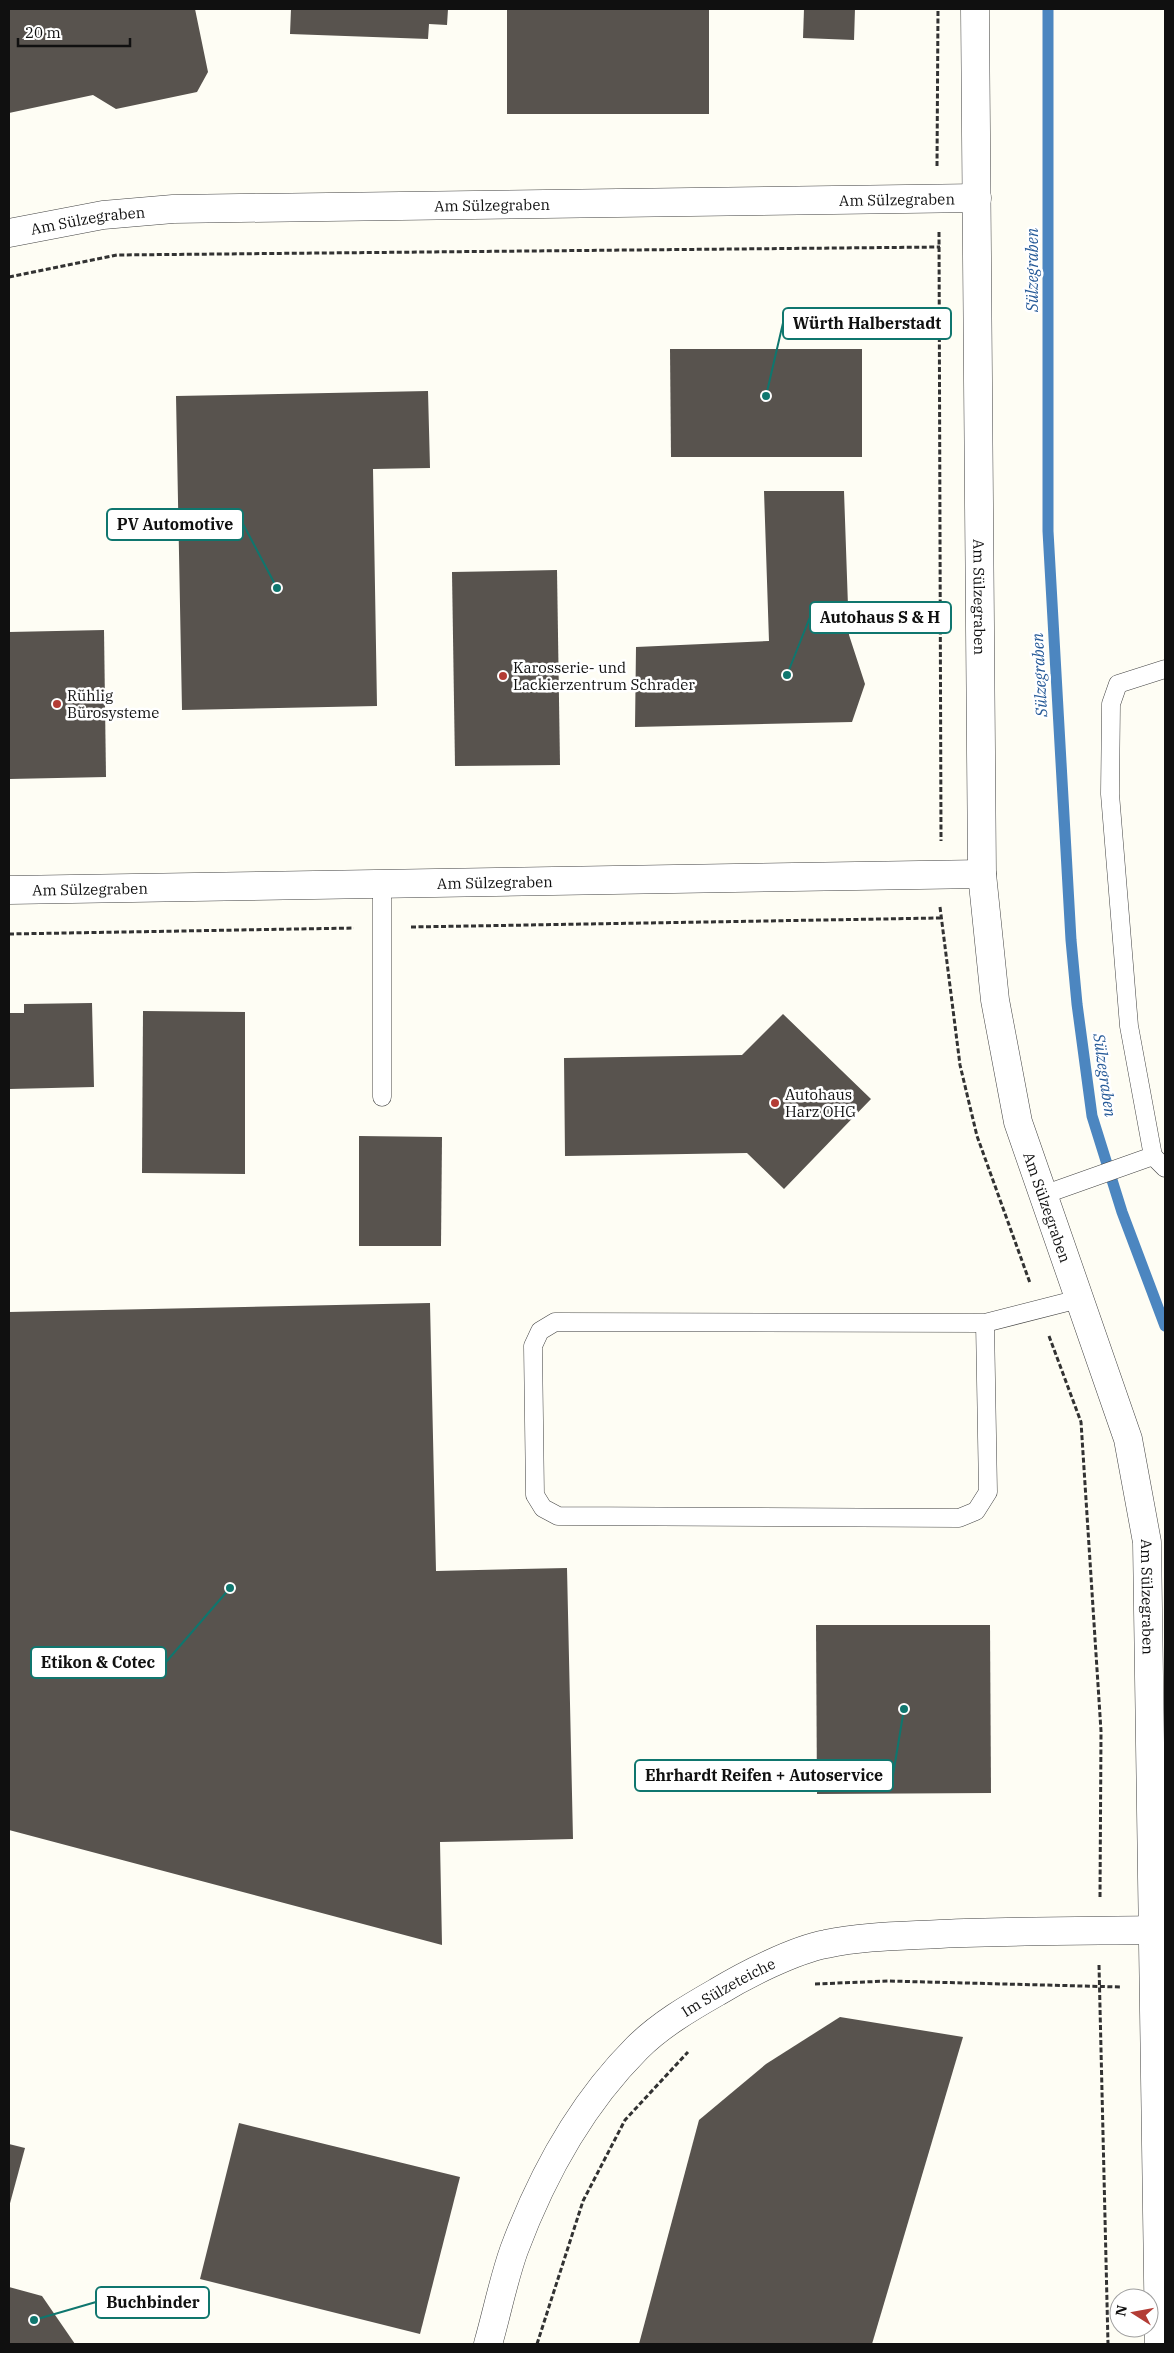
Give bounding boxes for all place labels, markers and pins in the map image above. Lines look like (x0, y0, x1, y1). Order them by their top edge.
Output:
callout: Würth Halberstadt (783, 308, 951, 339)
callout: PV Automotive (107, 509, 243, 540)
callout: Autohaus S & H (810, 602, 951, 633)
place label: Karosserie- und Lackierzentrum Schrader (513, 658, 695, 694)
marker: Karosserie- und Lackierzentrum Schrader (497, 670, 509, 682)
place label: Rühlig Bürosysteme (67, 686, 159, 722)
marker: Rühlig Bürosysteme (51, 698, 63, 710)
place label: Autohaus Harz OHG (785, 1085, 856, 1121)
marker: Autohaus Harz OHG (769, 1097, 781, 1109)
callout: Etikon & Cotec (31, 1647, 166, 1678)
callout: Ehrhardt Reifen + Autoservice (635, 1760, 893, 1791)
callout: Buchbinder (96, 2287, 209, 2318)

